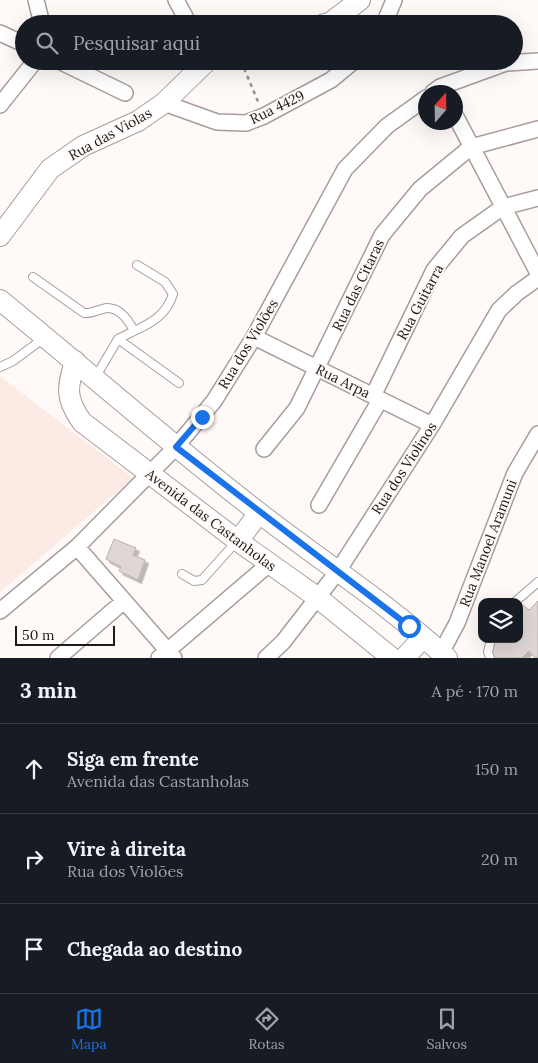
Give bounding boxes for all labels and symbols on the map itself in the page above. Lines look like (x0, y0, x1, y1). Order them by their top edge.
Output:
north arrow (418, 85, 463, 130)
street label: Rua 4429 (247, 86, 307, 128)
street label: Rua das Violas (65, 104, 155, 164)
street label: Rua das Citaras (328, 236, 388, 334)
street label: Rua Guitarra (393, 261, 447, 343)
street label: Rua dos Violões (214, 296, 282, 392)
street label: Rua Arpa (313, 360, 373, 402)
route end (191, 406, 214, 429)
street label: Rua dos Violinos (367, 418, 441, 518)
street label: Avenida das Castanholas (141, 464, 280, 575)
street label: Rua Manoel Aramuni (455, 477, 521, 609)
route start (398, 615, 421, 638)
scale bar (15, 623, 115, 646)

